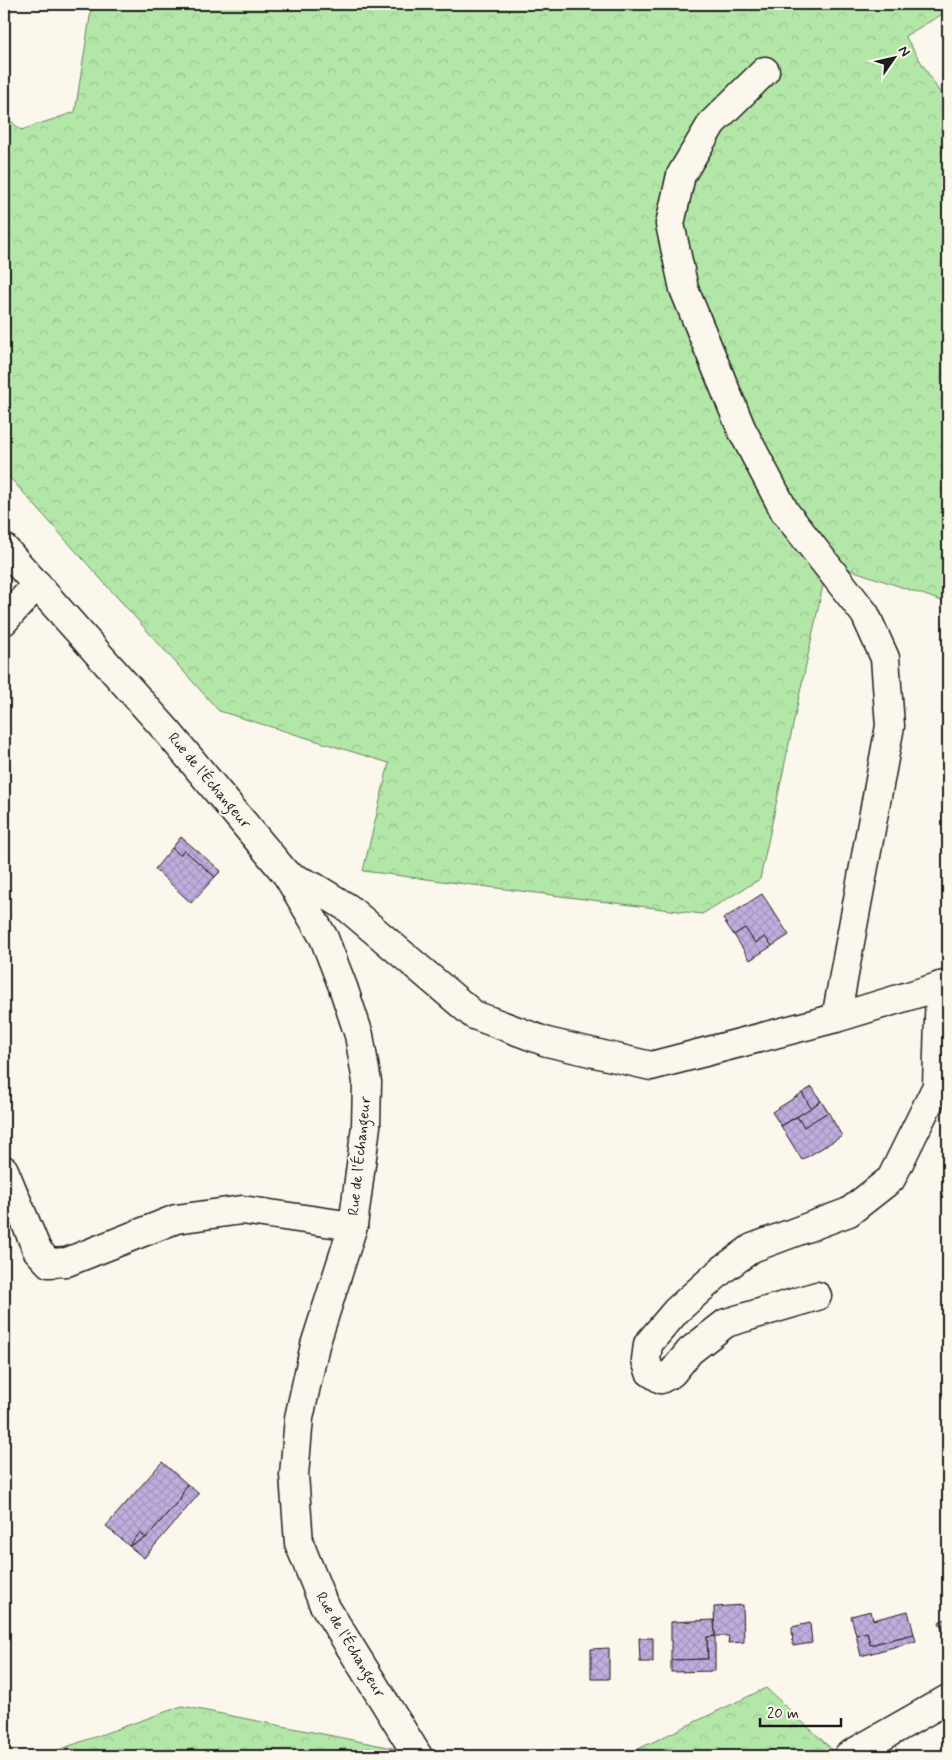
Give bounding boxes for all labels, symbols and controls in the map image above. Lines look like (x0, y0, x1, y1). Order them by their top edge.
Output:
north arrow (870, 32, 920, 82)
text: N (894, 42, 914, 60)
street label: Rue de l'Échangeur (162, 728, 256, 834)
street label: Rue de l'Échangeur (343, 1095, 377, 1217)
street label: Rue de l'Échangeur (310, 1588, 390, 1702)
scale bar (760, 1695, 841, 1727)
text: 20 m (767, 1704, 799, 1724)

